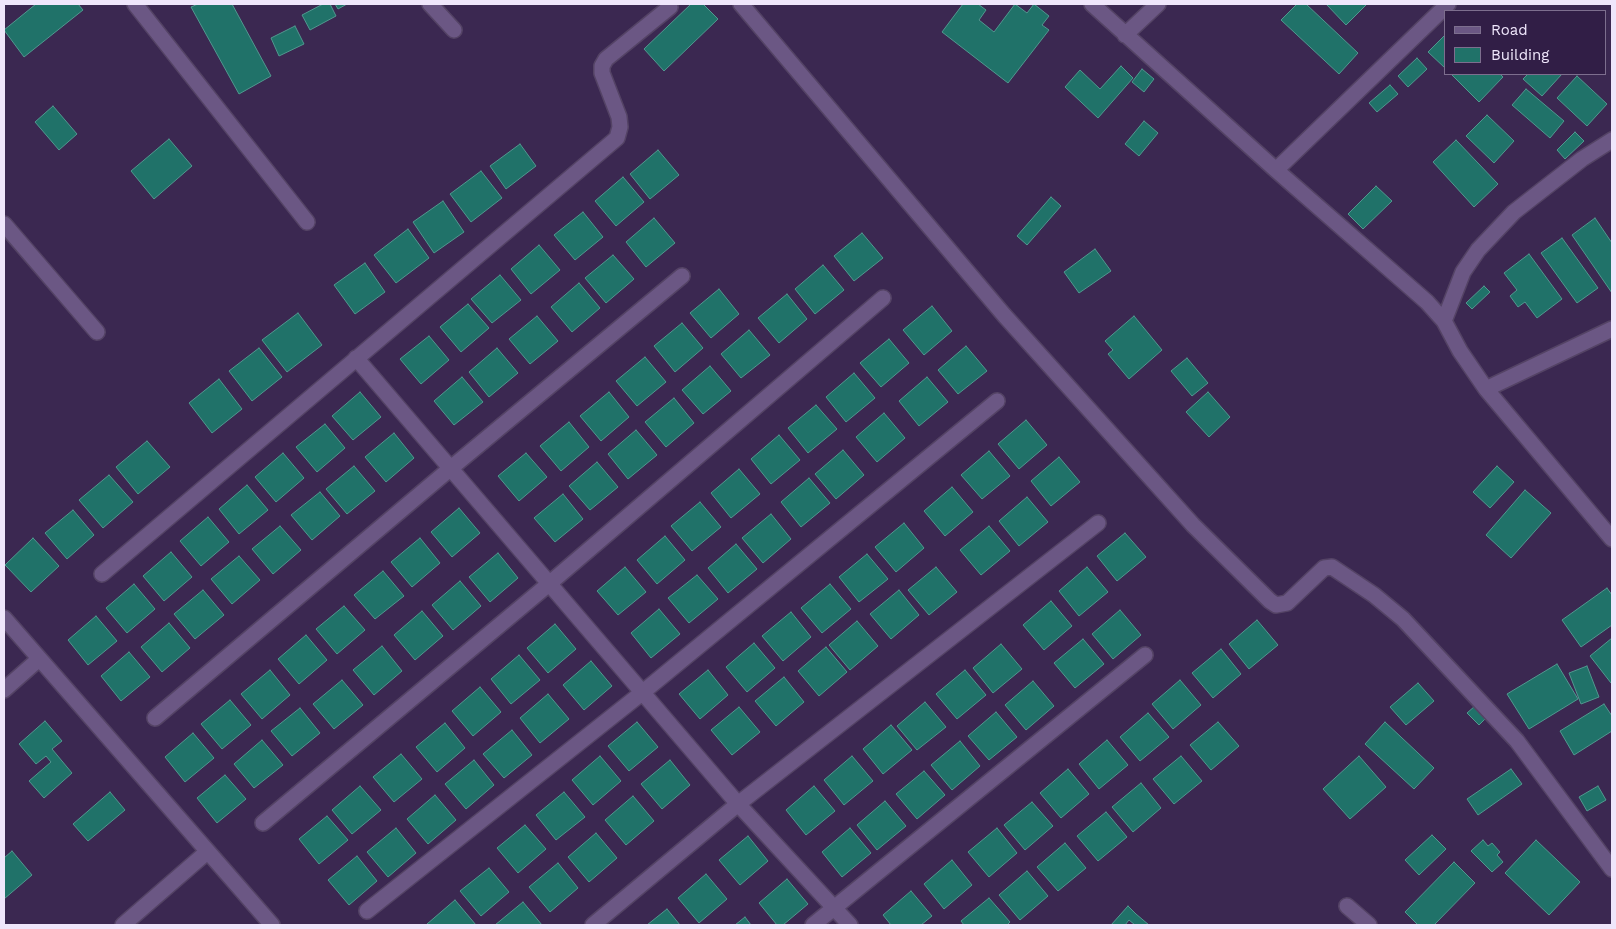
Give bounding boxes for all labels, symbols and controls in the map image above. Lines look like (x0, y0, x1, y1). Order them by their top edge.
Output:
legend (1444, 10, 1606, 75)
text: Road (1491, 21, 1528, 39)
text: Building (1491, 46, 1549, 64)

